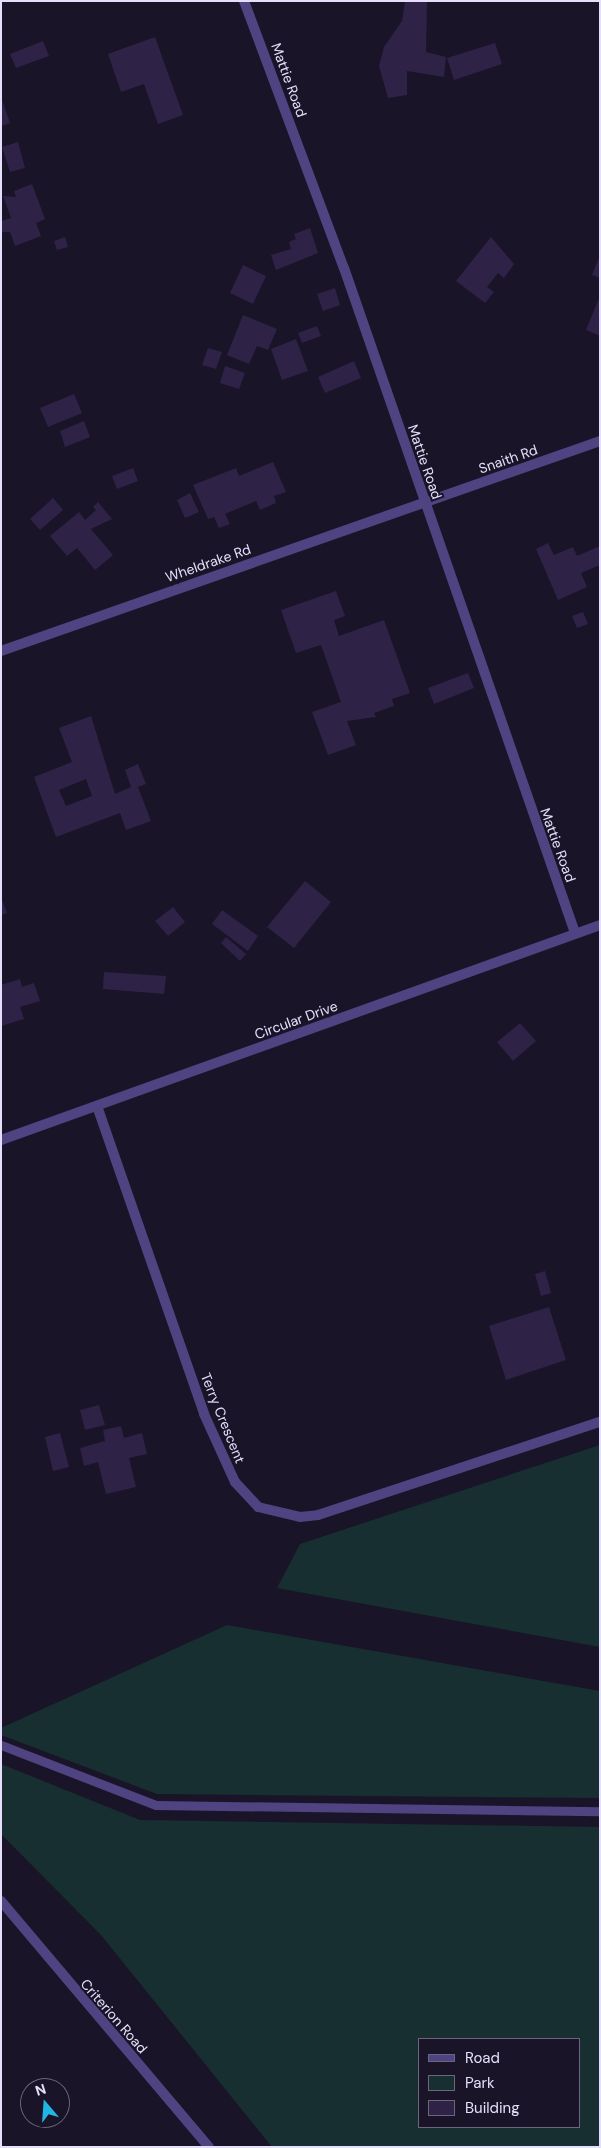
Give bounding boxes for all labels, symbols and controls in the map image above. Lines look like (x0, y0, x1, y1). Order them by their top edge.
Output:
street label: Mattie Road (268, 41, 310, 119)
street label: Mattie Road (404, 422, 446, 502)
street label: Snaith Rd (476, 441, 540, 477)
street label: Wheldrake Rd (163, 541, 253, 585)
street label: Mattie Road (537, 806, 579, 884)
street label: Circular Drive (252, 997, 340, 1043)
street label: Terry Crescent (197, 1370, 249, 1466)
street label: Criterion Road (77, 1975, 151, 2057)
legend (418, 2038, 581, 2128)
text: Road (465, 2048, 500, 2068)
text: Park (465, 2073, 495, 2093)
north arrow (20, 2078, 70, 2128)
text: N (33, 2080, 48, 2100)
text: Building (465, 2098, 520, 2118)

